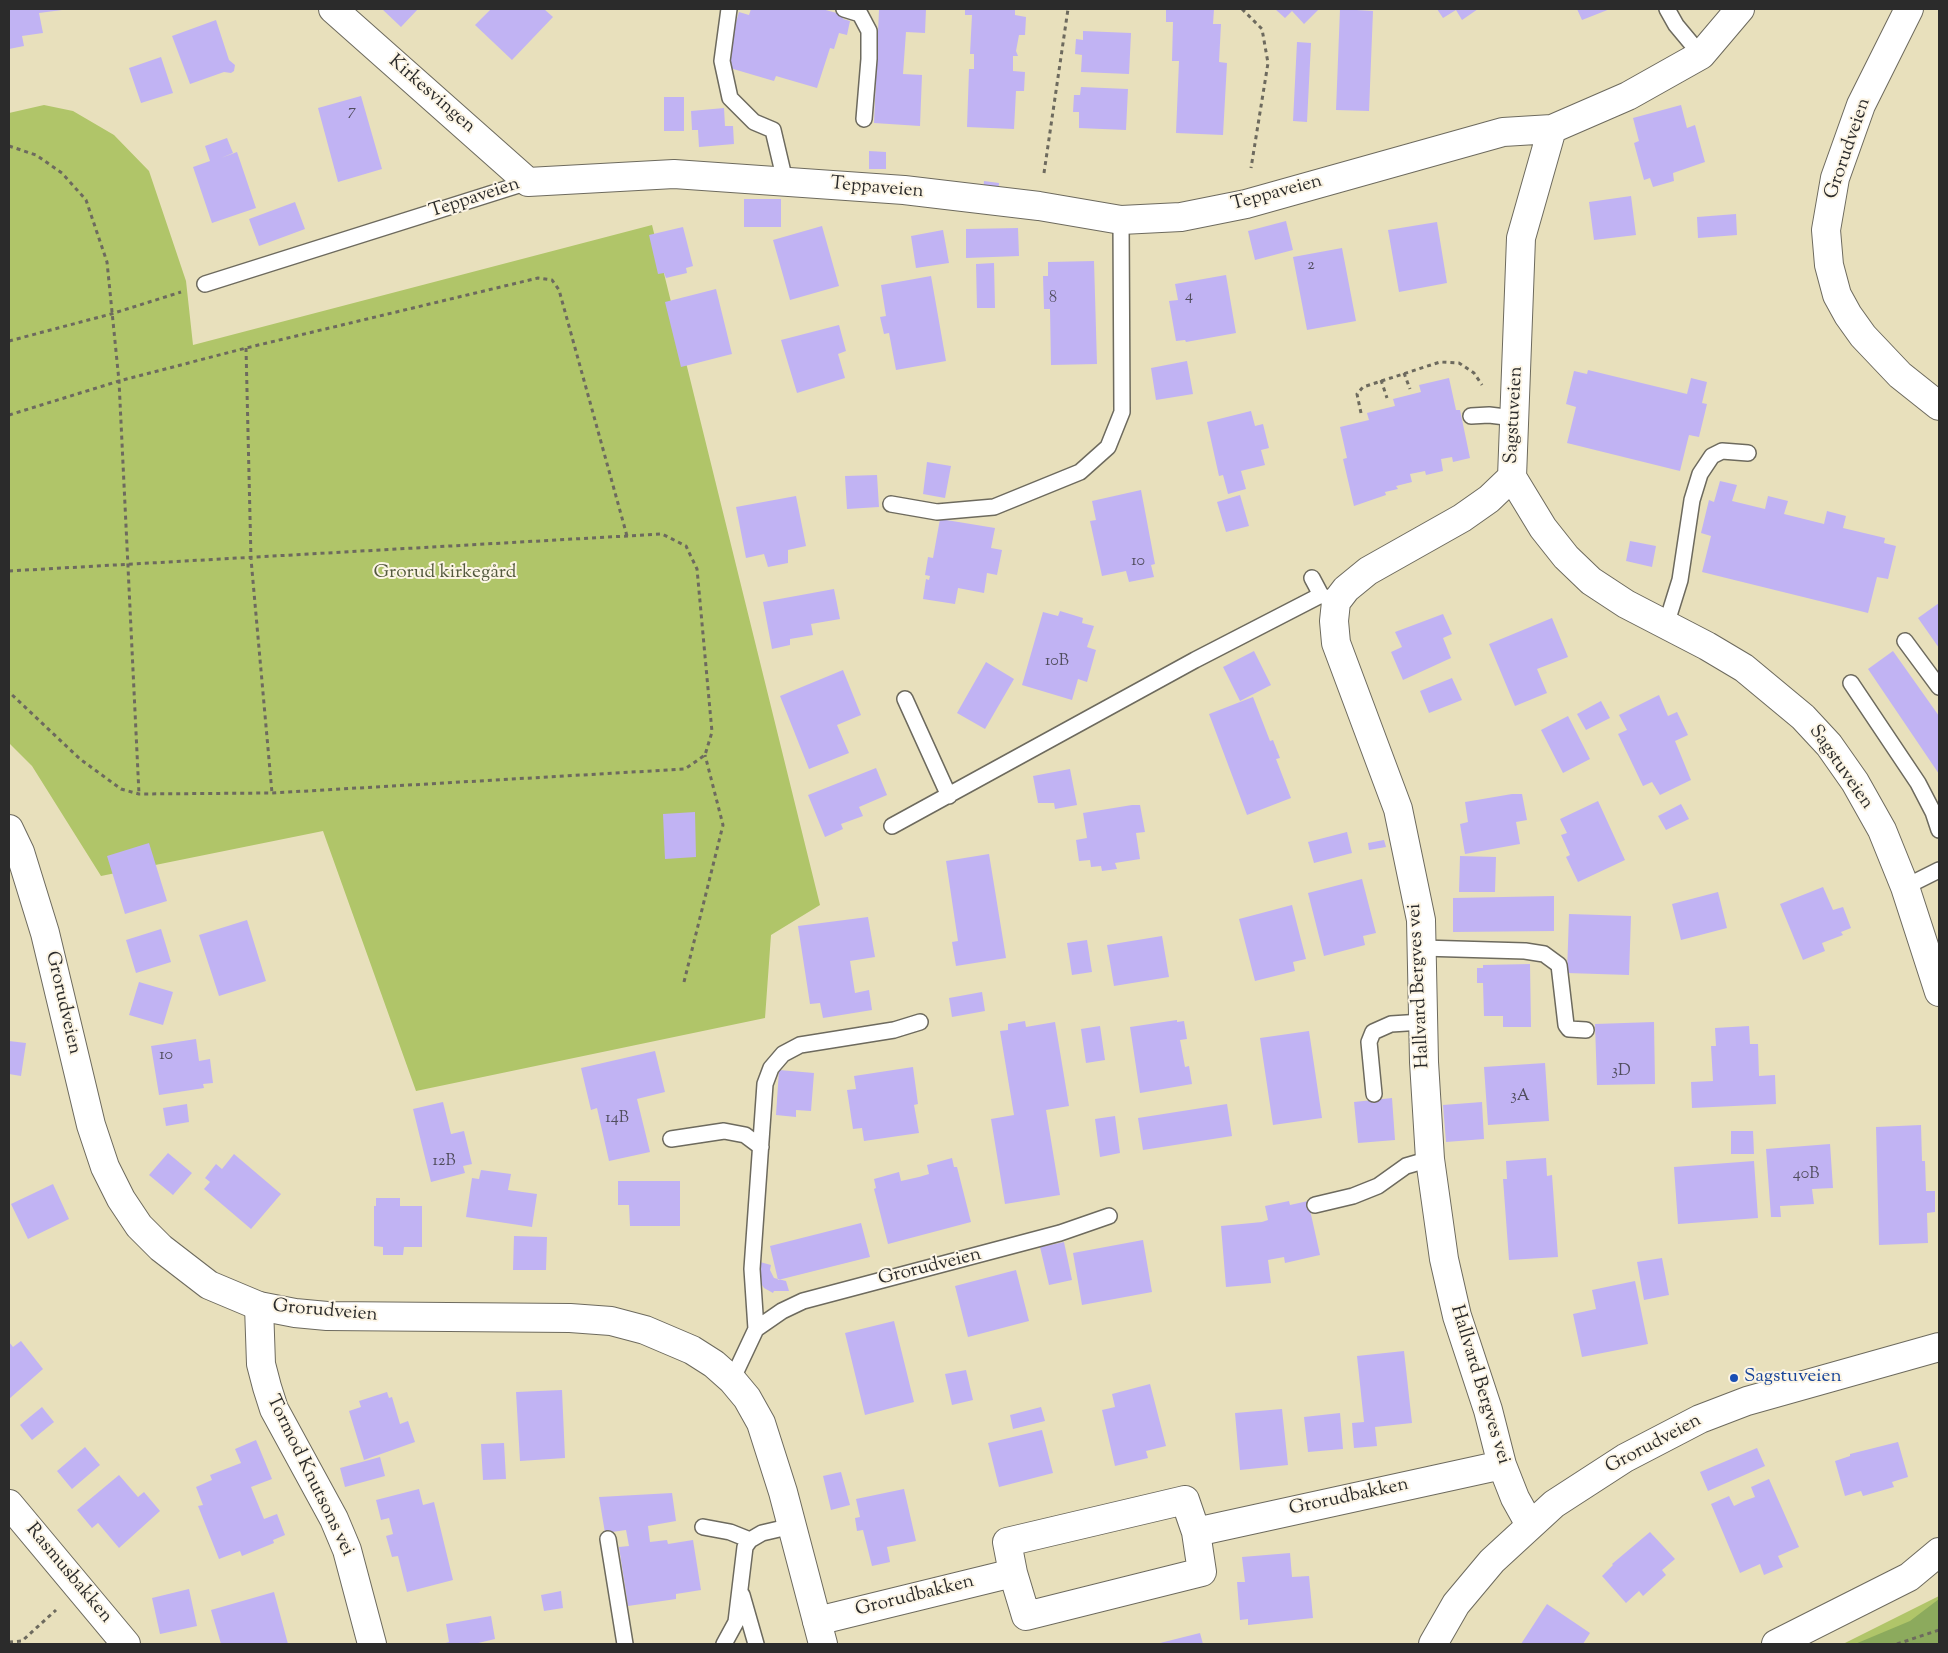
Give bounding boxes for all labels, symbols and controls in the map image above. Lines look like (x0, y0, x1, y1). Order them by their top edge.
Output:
street label: Kirkesvingen (383, 51, 479, 139)
street label: Grorudveien (1821, 96, 1877, 202)
house number: 7 (348, 102, 356, 122)
street label: Teppaveien (1229, 171, 1325, 217)
street label: Teppaveien (427, 174, 523, 224)
street label: Teppaveien (830, 174, 924, 204)
house number: 2 (1307, 256, 1315, 276)
house number: 4 (1185, 287, 1193, 307)
house number: 8 (1049, 289, 1057, 309)
street label: Sagstuveien (1501, 366, 1529, 464)
house number: 10 (1131, 552, 1145, 572)
park label: Grorud kirkegård (373, 563, 517, 585)
house number: 10B (1045, 652, 1069, 672)
street label: Sagstuveien (1803, 721, 1877, 815)
street label: Hallvard Bergves vei (1404, 903, 1436, 1069)
street label: Grorudveien (39, 949, 85, 1057)
house number: 10 (159, 1046, 173, 1066)
house number: 3D (1611, 1062, 1631, 1082)
house number: 3A (1510, 1087, 1530, 1107)
house number: 14B (605, 1109, 629, 1129)
house number: 12B (432, 1152, 456, 1172)
house number: 40B (1793, 1165, 1819, 1185)
street label: Grorudveien (876, 1244, 984, 1292)
street label: Grorudveien (272, 1296, 378, 1328)
street label: Hallvard Bergves vei (1444, 1303, 1514, 1467)
place label: Sagstuveien (1744, 1367, 1842, 1389)
marker: Sagstuveien (1728, 1372, 1740, 1384)
street label: Tormod Knutsons vei (260, 1392, 358, 1560)
street label: Grorudveien (1602, 1410, 1706, 1480)
street label: Grorudbakken (1287, 1474, 1411, 1522)
street label: Rasmusbakken (20, 1519, 116, 1629)
street label: Grorudbakken (853, 1571, 977, 1623)

